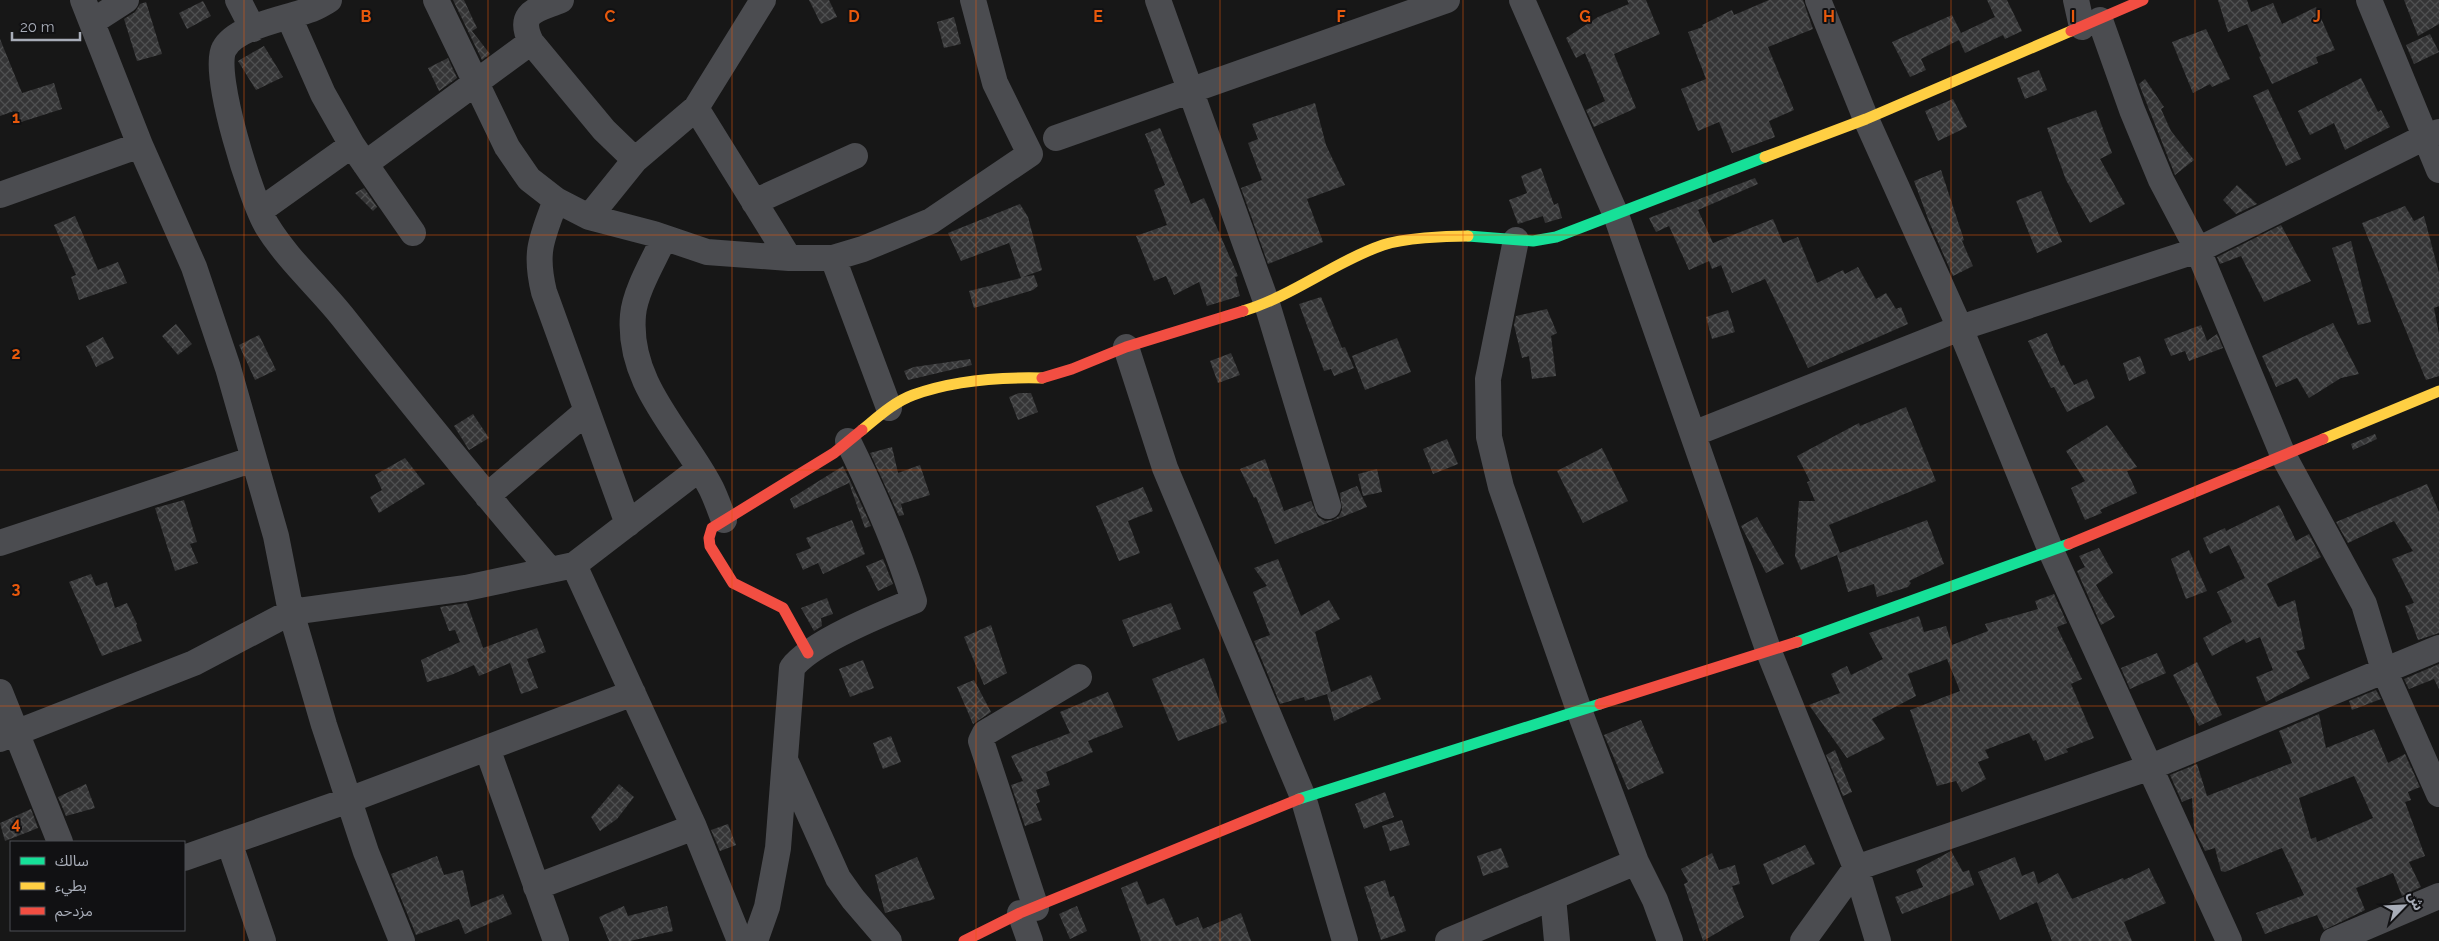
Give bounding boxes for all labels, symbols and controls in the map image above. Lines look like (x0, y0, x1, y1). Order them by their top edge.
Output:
text: B (361, 7, 372, 26)
text: C (605, 7, 616, 26)
text: D (848, 7, 860, 26)
text: E (1093, 7, 1103, 26)
text: F (1336, 7, 1346, 26)
text: G (1579, 7, 1591, 26)
text: H (1823, 7, 1835, 26)
text: I (2071, 7, 2075, 26)
text: J (2313, 7, 2321, 26)
scale bar (12, 10, 80, 42)
text: 20 m (20, 18, 55, 36)
text: 1 (12, 108, 20, 127)
text: 2 (11, 344, 21, 363)
text: 3 (12, 579, 21, 598)
text: 4 (11, 814, 21, 833)
legend (10, 841, 185, 931)
text: سالك (55, 852, 89, 870)
text: بطيء (55, 877, 87, 897)
north arrow (2379, 881, 2429, 931)
text: ش (2405, 889, 2427, 913)
text: مزدحم (55, 902, 93, 922)

